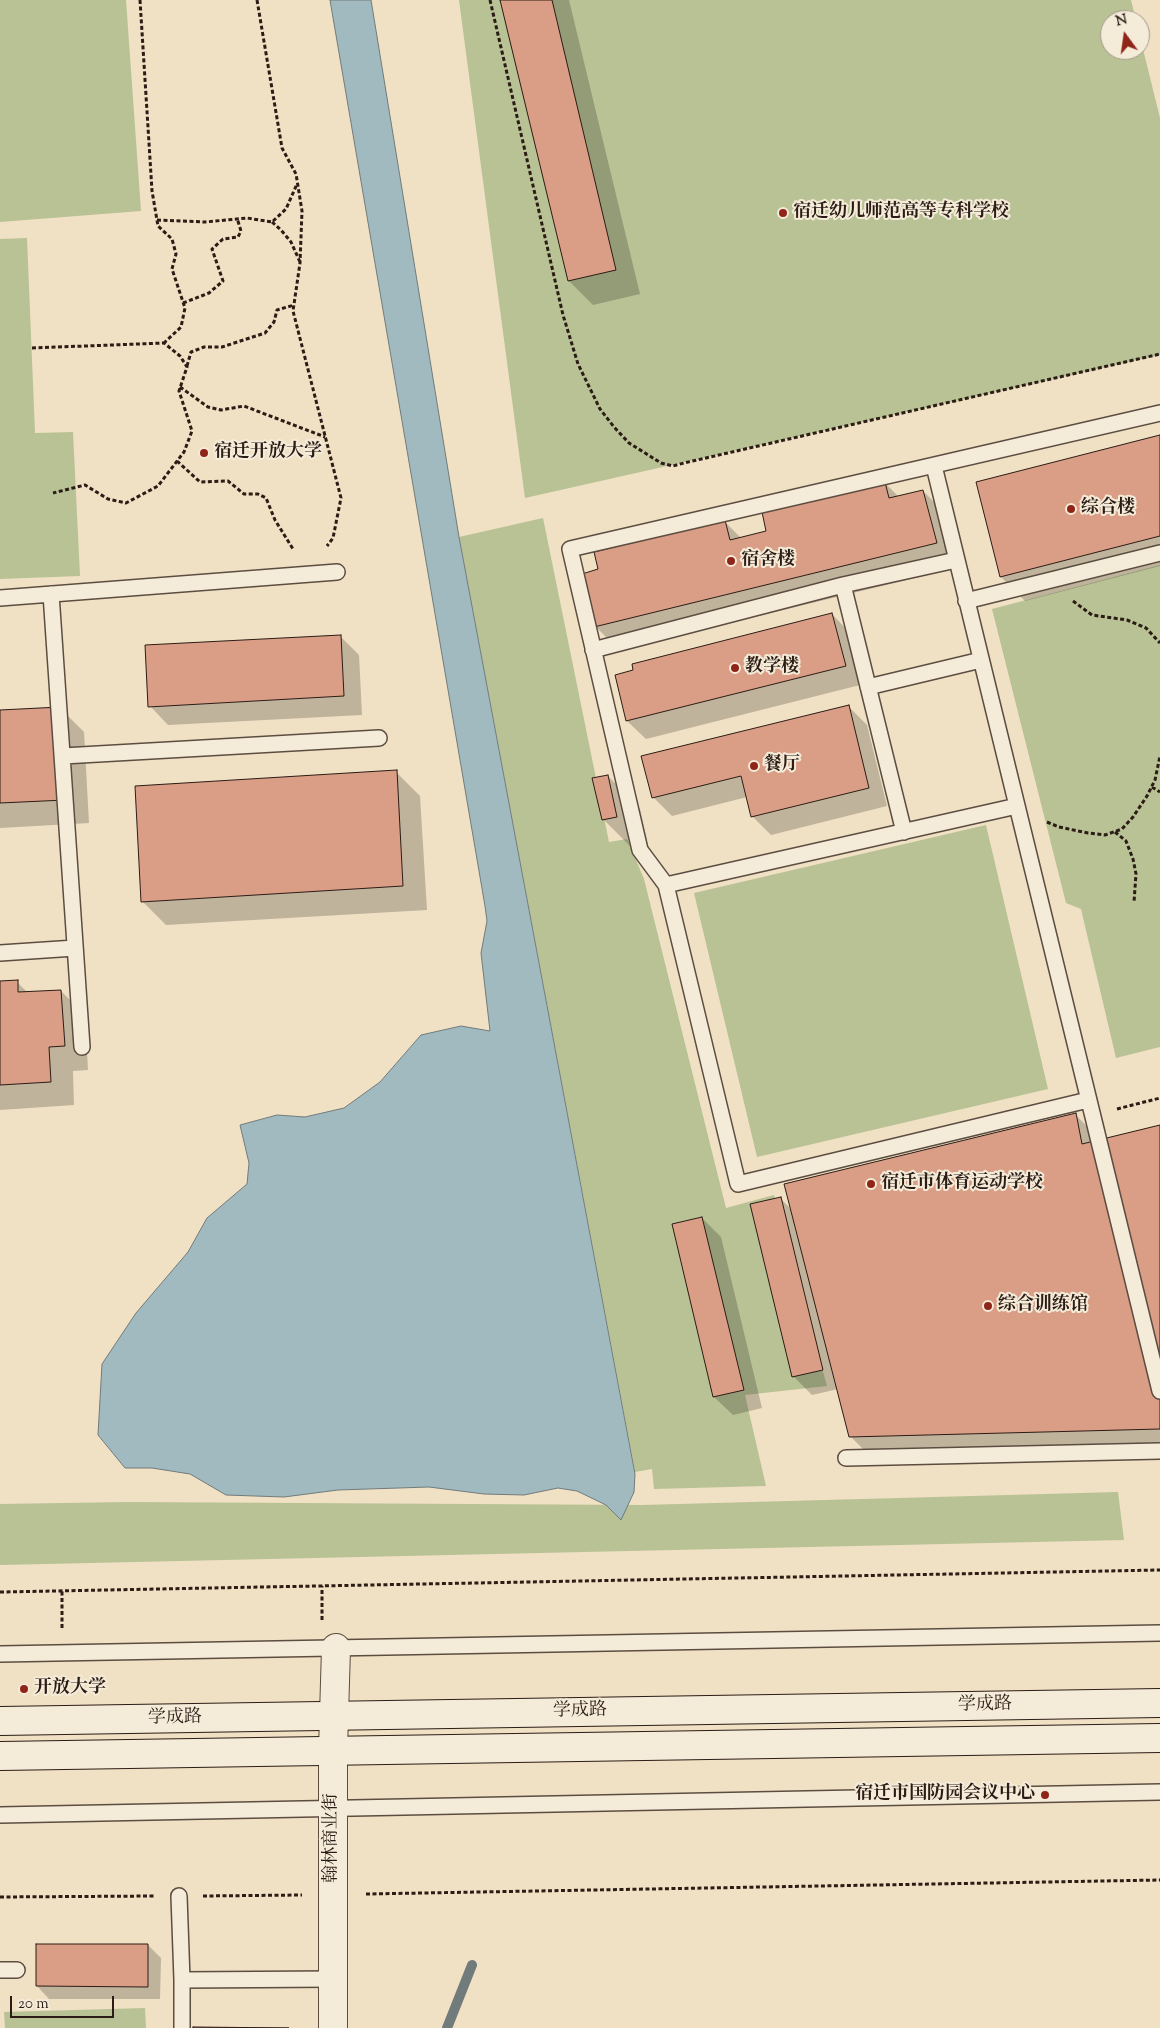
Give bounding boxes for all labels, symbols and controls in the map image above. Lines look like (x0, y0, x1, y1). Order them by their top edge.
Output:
north arrow (1100, 10, 1150, 60)
text: N (1114, 10, 1129, 32)
place label: 宿迁幼儿师范高等专科学校 (793, 202, 1009, 224)
marker: 宿迁幼儿师范高等专科学校 (777, 207, 789, 219)
place label: 宿迁开放大学 (214, 442, 322, 464)
marker: 宿迁开放大学 (198, 447, 210, 459)
place label: 综合楼 (1081, 498, 1135, 520)
marker: 综合楼 (1065, 503, 1077, 515)
place label: 宿舍楼 (741, 550, 795, 572)
marker: 宿舍楼 (725, 555, 737, 567)
place label: 教学楼 (745, 657, 799, 679)
marker: 教学楼 (729, 662, 741, 674)
place label: 餐厅 (764, 755, 800, 777)
marker: 餐厅 (748, 760, 760, 772)
place label: 宿迁市体育运动学校 (881, 1173, 1043, 1195)
marker: 宿迁市体育运动学校 (865, 1178, 877, 1190)
place label: 综合训练馆 (998, 1295, 1088, 1317)
marker: 综合训练馆 (982, 1300, 994, 1312)
place label: 开放大学 (34, 1678, 106, 1700)
marker: 开放大学 (18, 1683, 30, 1695)
street label: 学成路 (958, 1695, 1012, 1717)
street label: 学成路 (553, 1701, 607, 1723)
street label: 学成路 (148, 1708, 202, 1730)
place label: 宿迁市国防园会议中心 (855, 1784, 1035, 1806)
marker: 宿迁市国防园会议中心 (1039, 1789, 1051, 1801)
street label: 翰林商业街 (322, 1793, 344, 1883)
scale bar (12, 1986, 116, 2018)
text: 20 m (18, 1994, 49, 2015)

